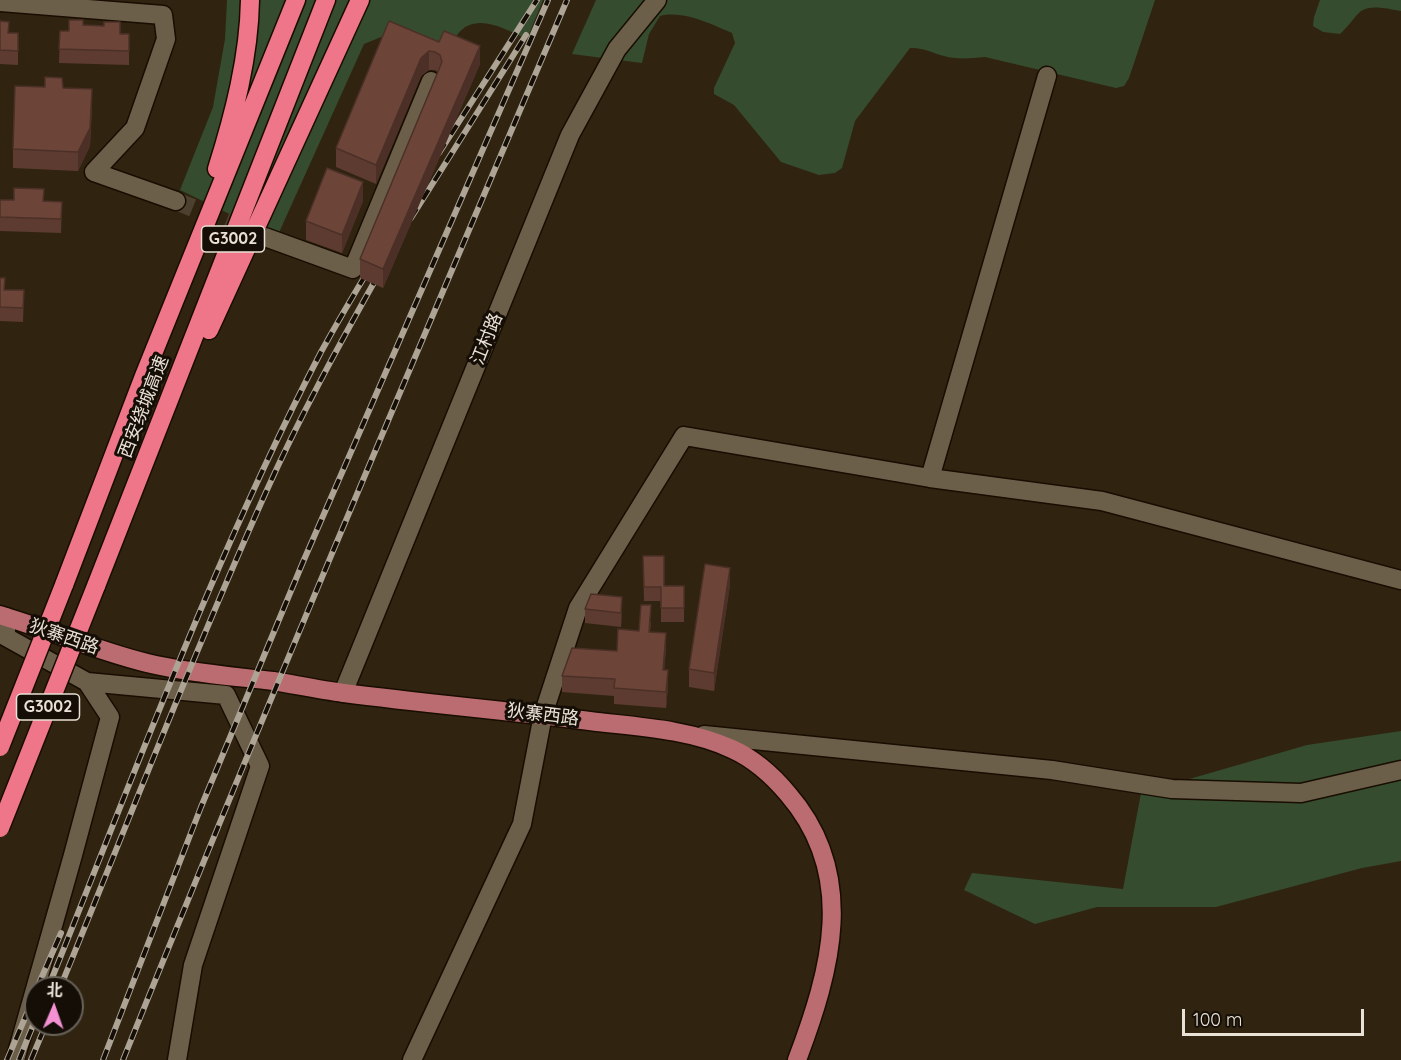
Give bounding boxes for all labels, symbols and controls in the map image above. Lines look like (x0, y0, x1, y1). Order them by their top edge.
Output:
road number: G3002 (202, 226, 264, 252)
street label: 江村路 (467, 310, 507, 368)
street label: 西安绕城高速 (115, 353, 173, 461)
street label: 狄寨西路 (26, 615, 102, 659)
road number: G3002 (16, 694, 80, 720)
street label: 狄寨西路 (506, 700, 580, 730)
north arrow (24, 976, 84, 1036)
text: 北 (46, 980, 63, 1000)
scale bar (1185, 997, 1366, 1035)
text: 100 m (1193, 1008, 1242, 1031)

